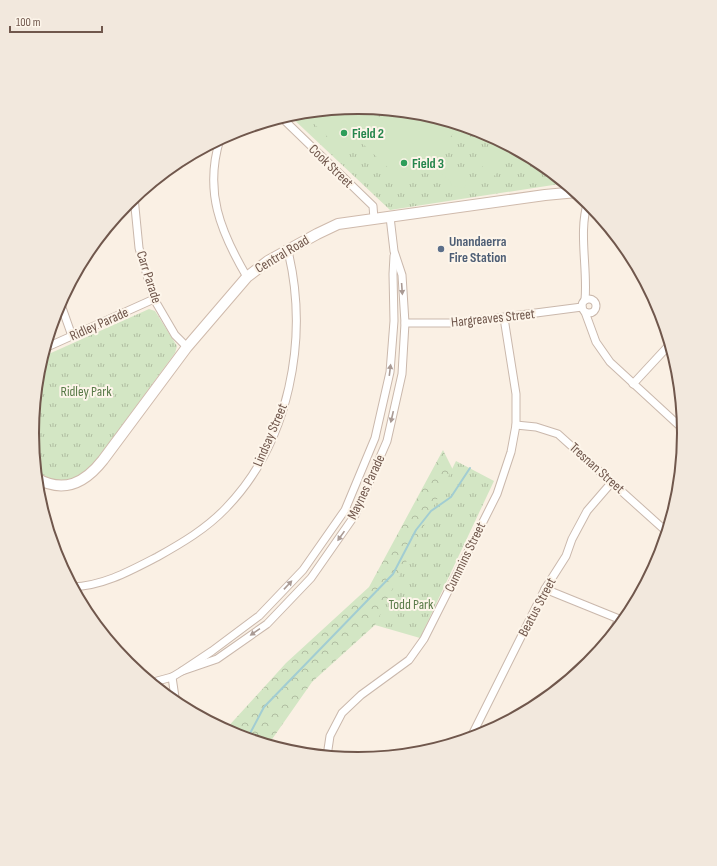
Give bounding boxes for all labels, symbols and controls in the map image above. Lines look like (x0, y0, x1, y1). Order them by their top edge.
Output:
scale bar (10, 8, 102, 34)
text: 100 m (16, 15, 41, 30)
place label: Field 2 (352, 125, 384, 142)
marker: Field 2 (339, 128, 349, 138)
street label: Cook Street (305, 141, 357, 191)
place label: Field 3 (412, 155, 444, 172)
marker: Field 3 (399, 158, 409, 168)
street label: Central Road (252, 231, 312, 277)
place label: Unandaerra Fire Station (449, 233, 507, 266)
marker: Unandaerra Fire Station (436, 244, 446, 254)
street label: Carr Parade (133, 249, 165, 305)
one-way arrow (399, 283, 406, 295)
street label: Ridley Parade (67, 304, 131, 344)
street label: Hargreaves Street (450, 305, 536, 331)
one-way arrow (387, 364, 393, 376)
park label: Ridley Park (60, 383, 112, 400)
street label: Lindsay Street (249, 401, 291, 469)
one-way arrow (389, 411, 395, 424)
street label: Tresnan Street (566, 439, 628, 497)
street label: Maynes Parade (344, 452, 388, 522)
street label: Cummins Street (441, 519, 489, 595)
one-way arrow (337, 531, 345, 541)
street label: Beatus Street (514, 575, 560, 639)
one-way arrow (283, 580, 293, 590)
park label: Todd Park (389, 596, 434, 613)
one-way arrow (249, 629, 261, 636)

